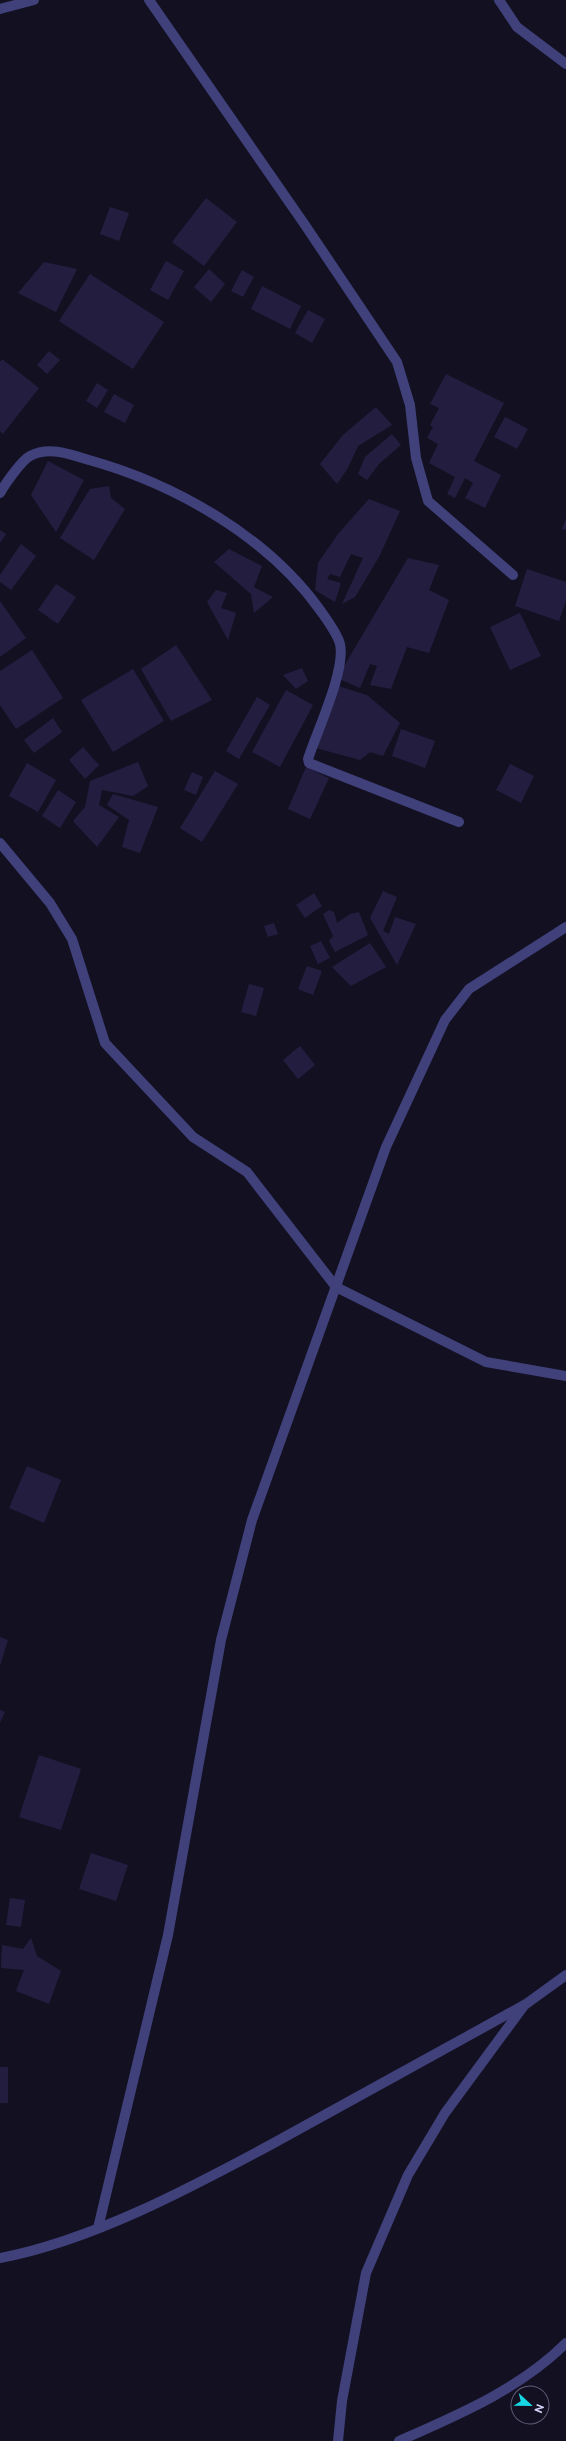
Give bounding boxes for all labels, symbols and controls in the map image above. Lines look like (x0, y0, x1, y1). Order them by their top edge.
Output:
north arrow (510, 2385, 550, 2425)
text: N (531, 2402, 546, 2415)

